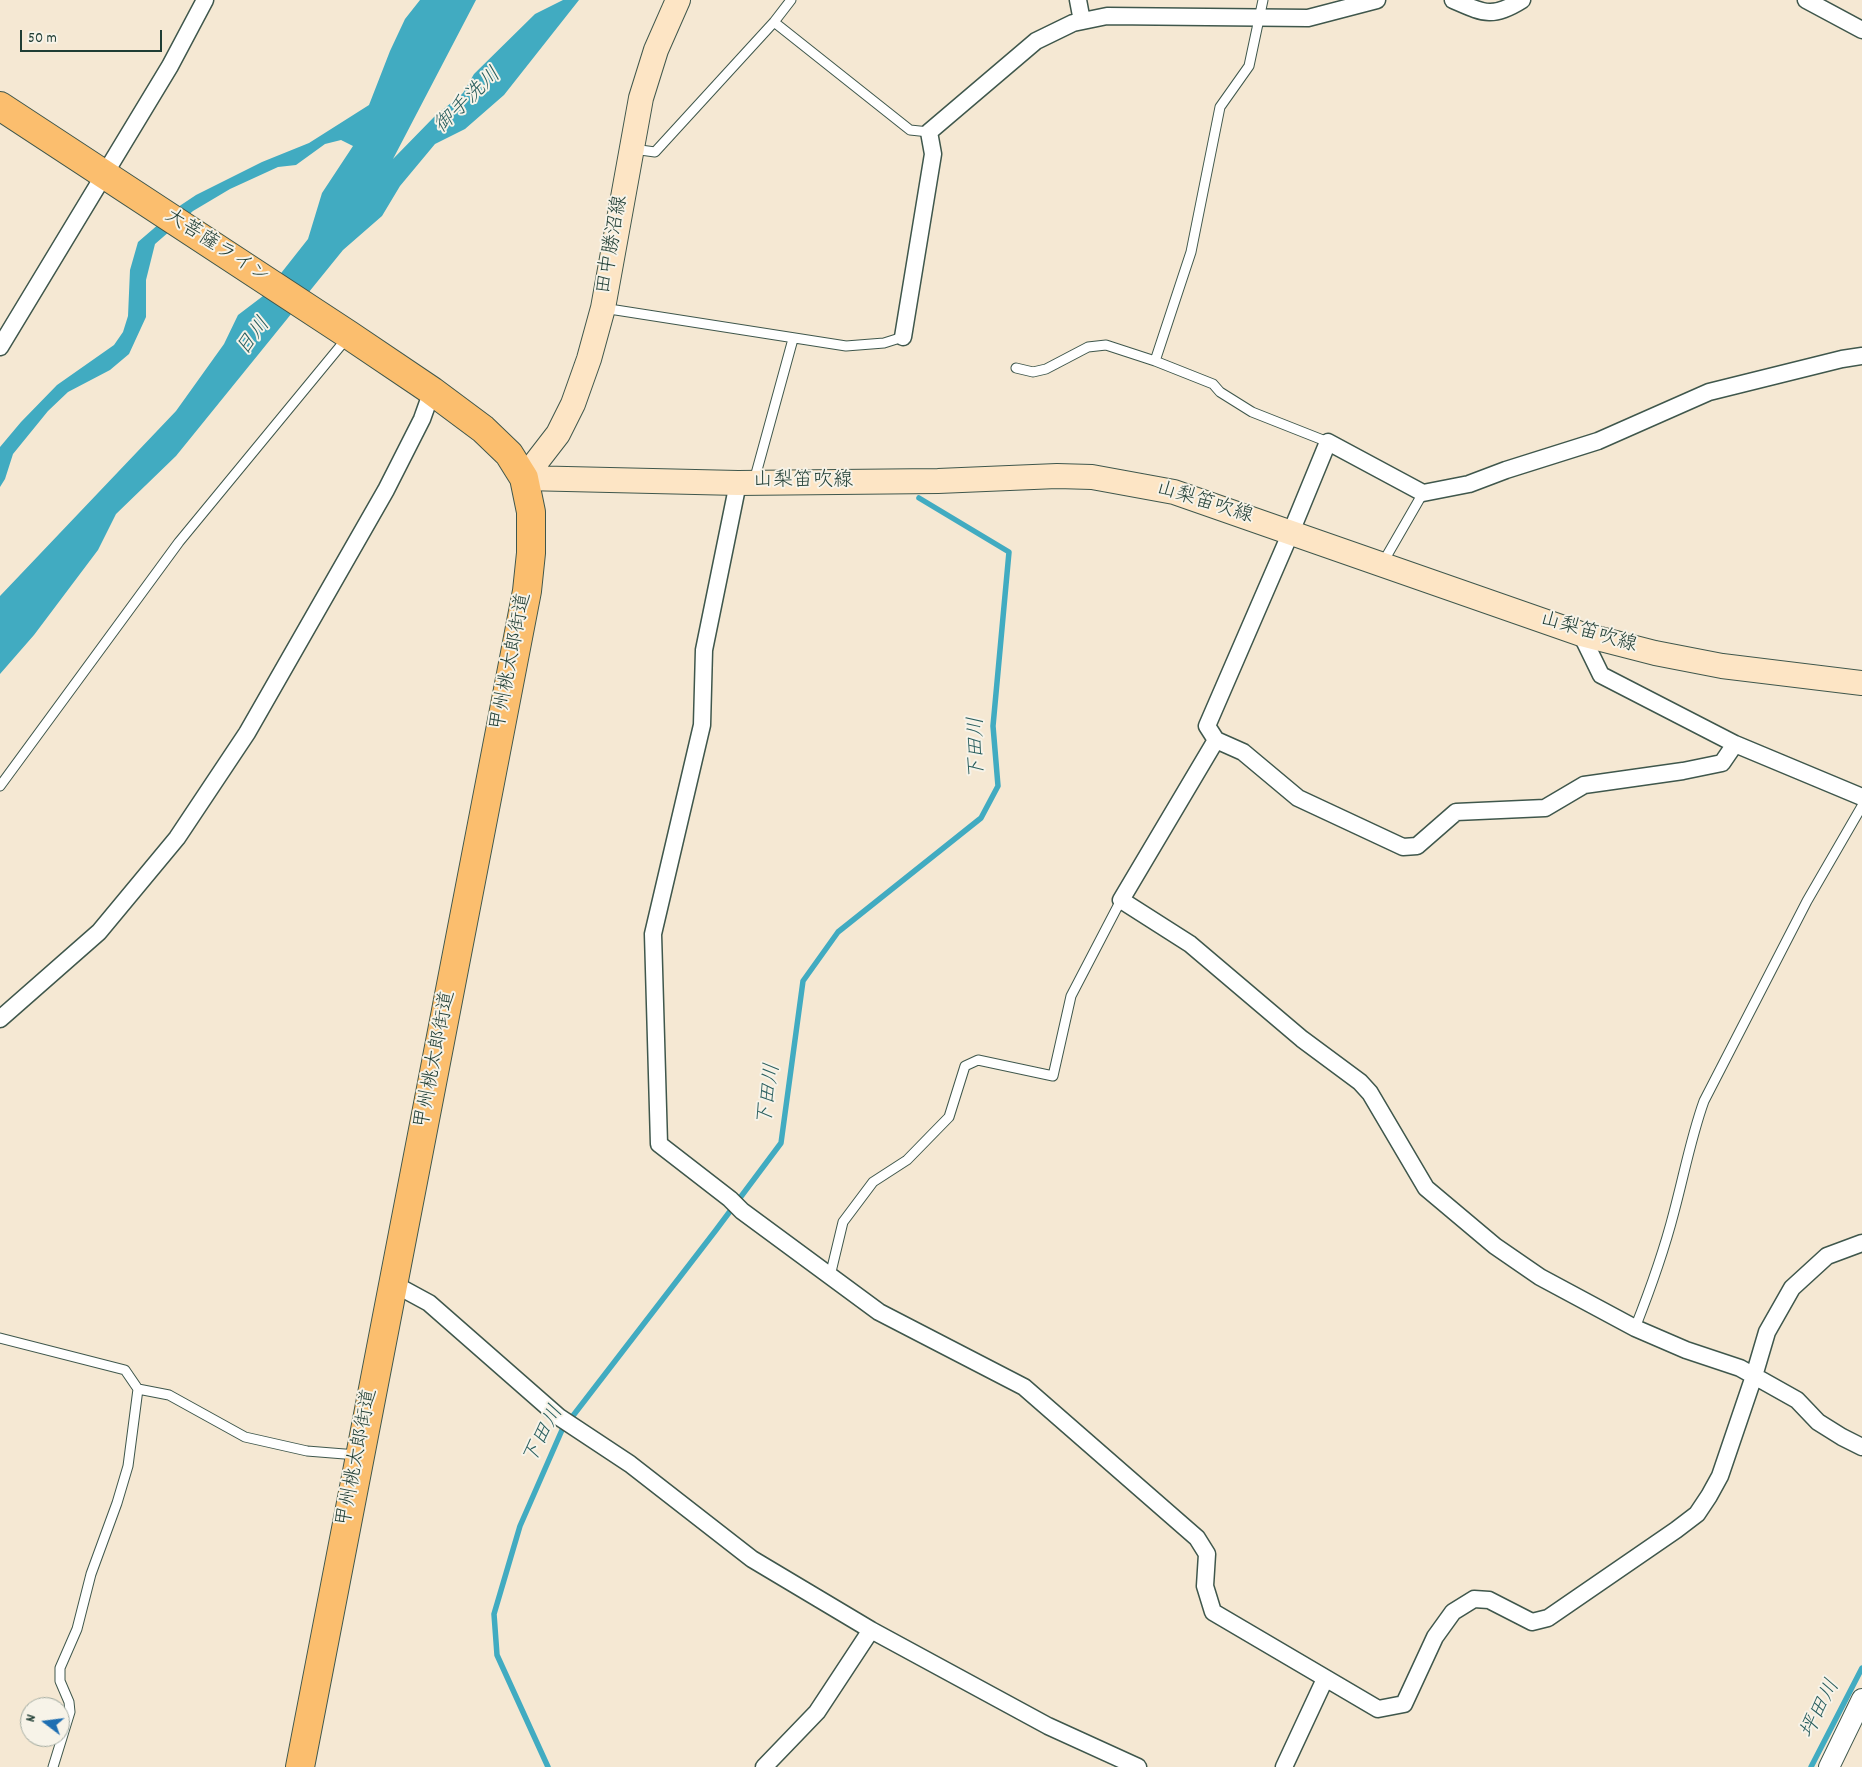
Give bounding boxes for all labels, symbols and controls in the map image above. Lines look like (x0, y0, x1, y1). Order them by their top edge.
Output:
scale bar (22, 20, 165, 52)
text: 50 m (28, 28, 57, 50)
water label: 御手洗川 (430, 64, 508, 140)
street label: 田中勝沼線 (593, 194, 635, 296)
street label: 大菩薩ライン (159, 205, 273, 291)
water label: 日川 (232, 314, 278, 362)
street label: 山梨笛吹線 (753, 470, 853, 494)
street label: 山梨笛吹線 (1153, 478, 1255, 530)
street label: 甲州桃太郎街道 (488, 591, 538, 733)
street label: 山梨笛吹線 (1537, 609, 1639, 659)
water label: 下田川 (966, 716, 992, 780)
street label: 甲州桃太郎街道 (412, 989, 462, 1131)
water label: 下田川 (754, 1062, 788, 1128)
street label: 甲州桃太郎街道 (334, 1387, 384, 1529)
water label: 下田川 (519, 1402, 571, 1470)
water label: 坪田川 (1796, 1676, 1848, 1744)
north arrow (20, 1697, 70, 1747)
text: N (21, 1712, 42, 1724)

